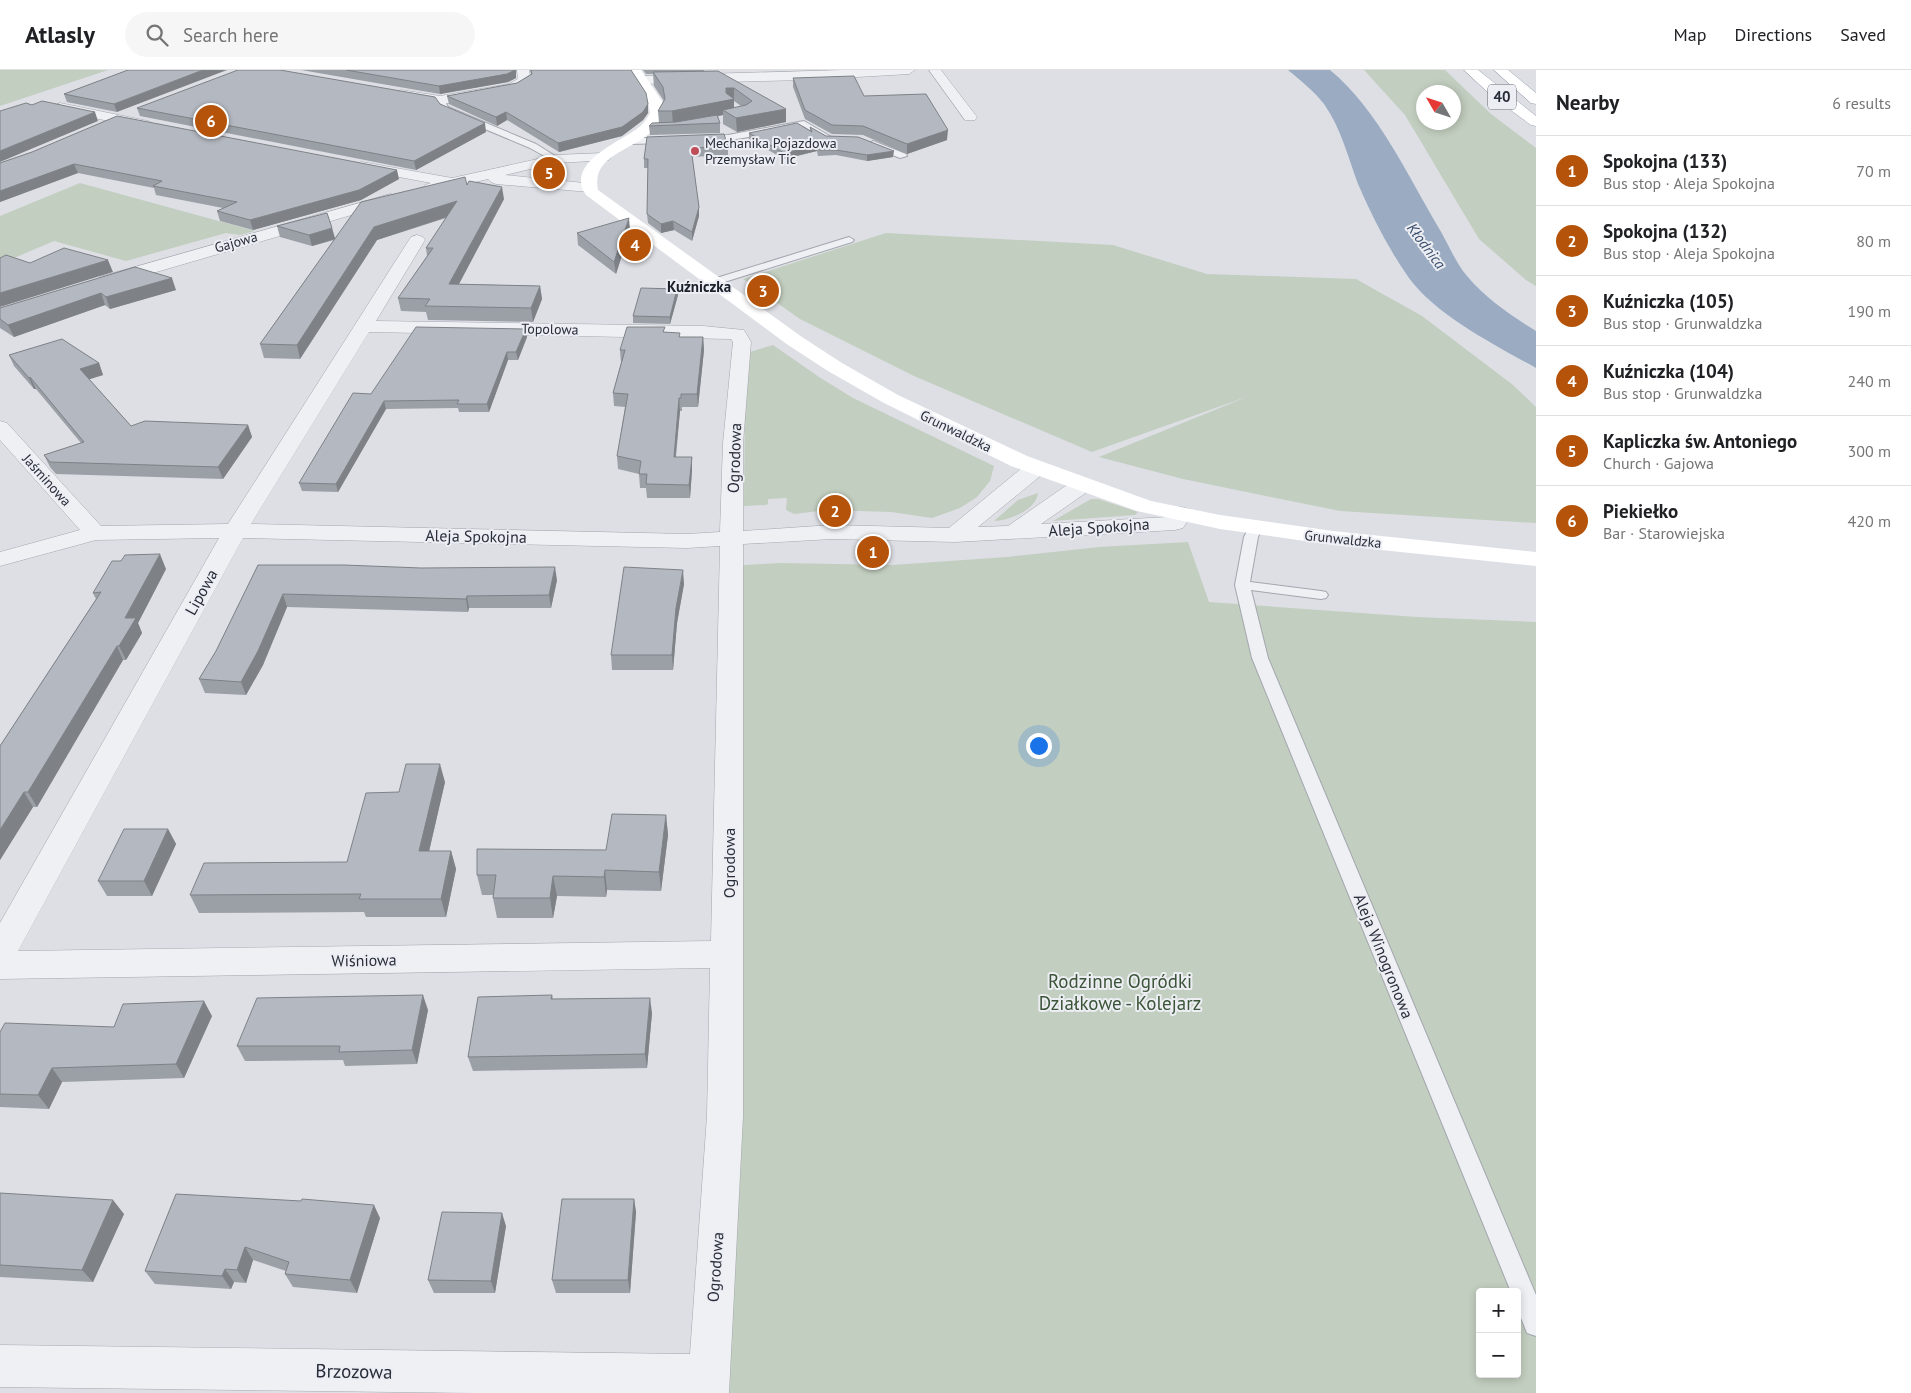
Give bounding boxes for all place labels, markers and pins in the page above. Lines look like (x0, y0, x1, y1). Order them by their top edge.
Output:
pin: 6 (195, 102, 227, 140)
place label: Mechanika Pojazdowa Przemysław Tic (705, 134, 837, 168)
marker: Mechanika Pojazdowa Przemysław Tic (689, 145, 701, 157)
pin: 5 (533, 154, 565, 192)
pin: 4 (619, 226, 651, 264)
pin: 3 (747, 272, 779, 310)
pin: 2 (819, 492, 851, 530)
pin: 1 (857, 533, 889, 571)

